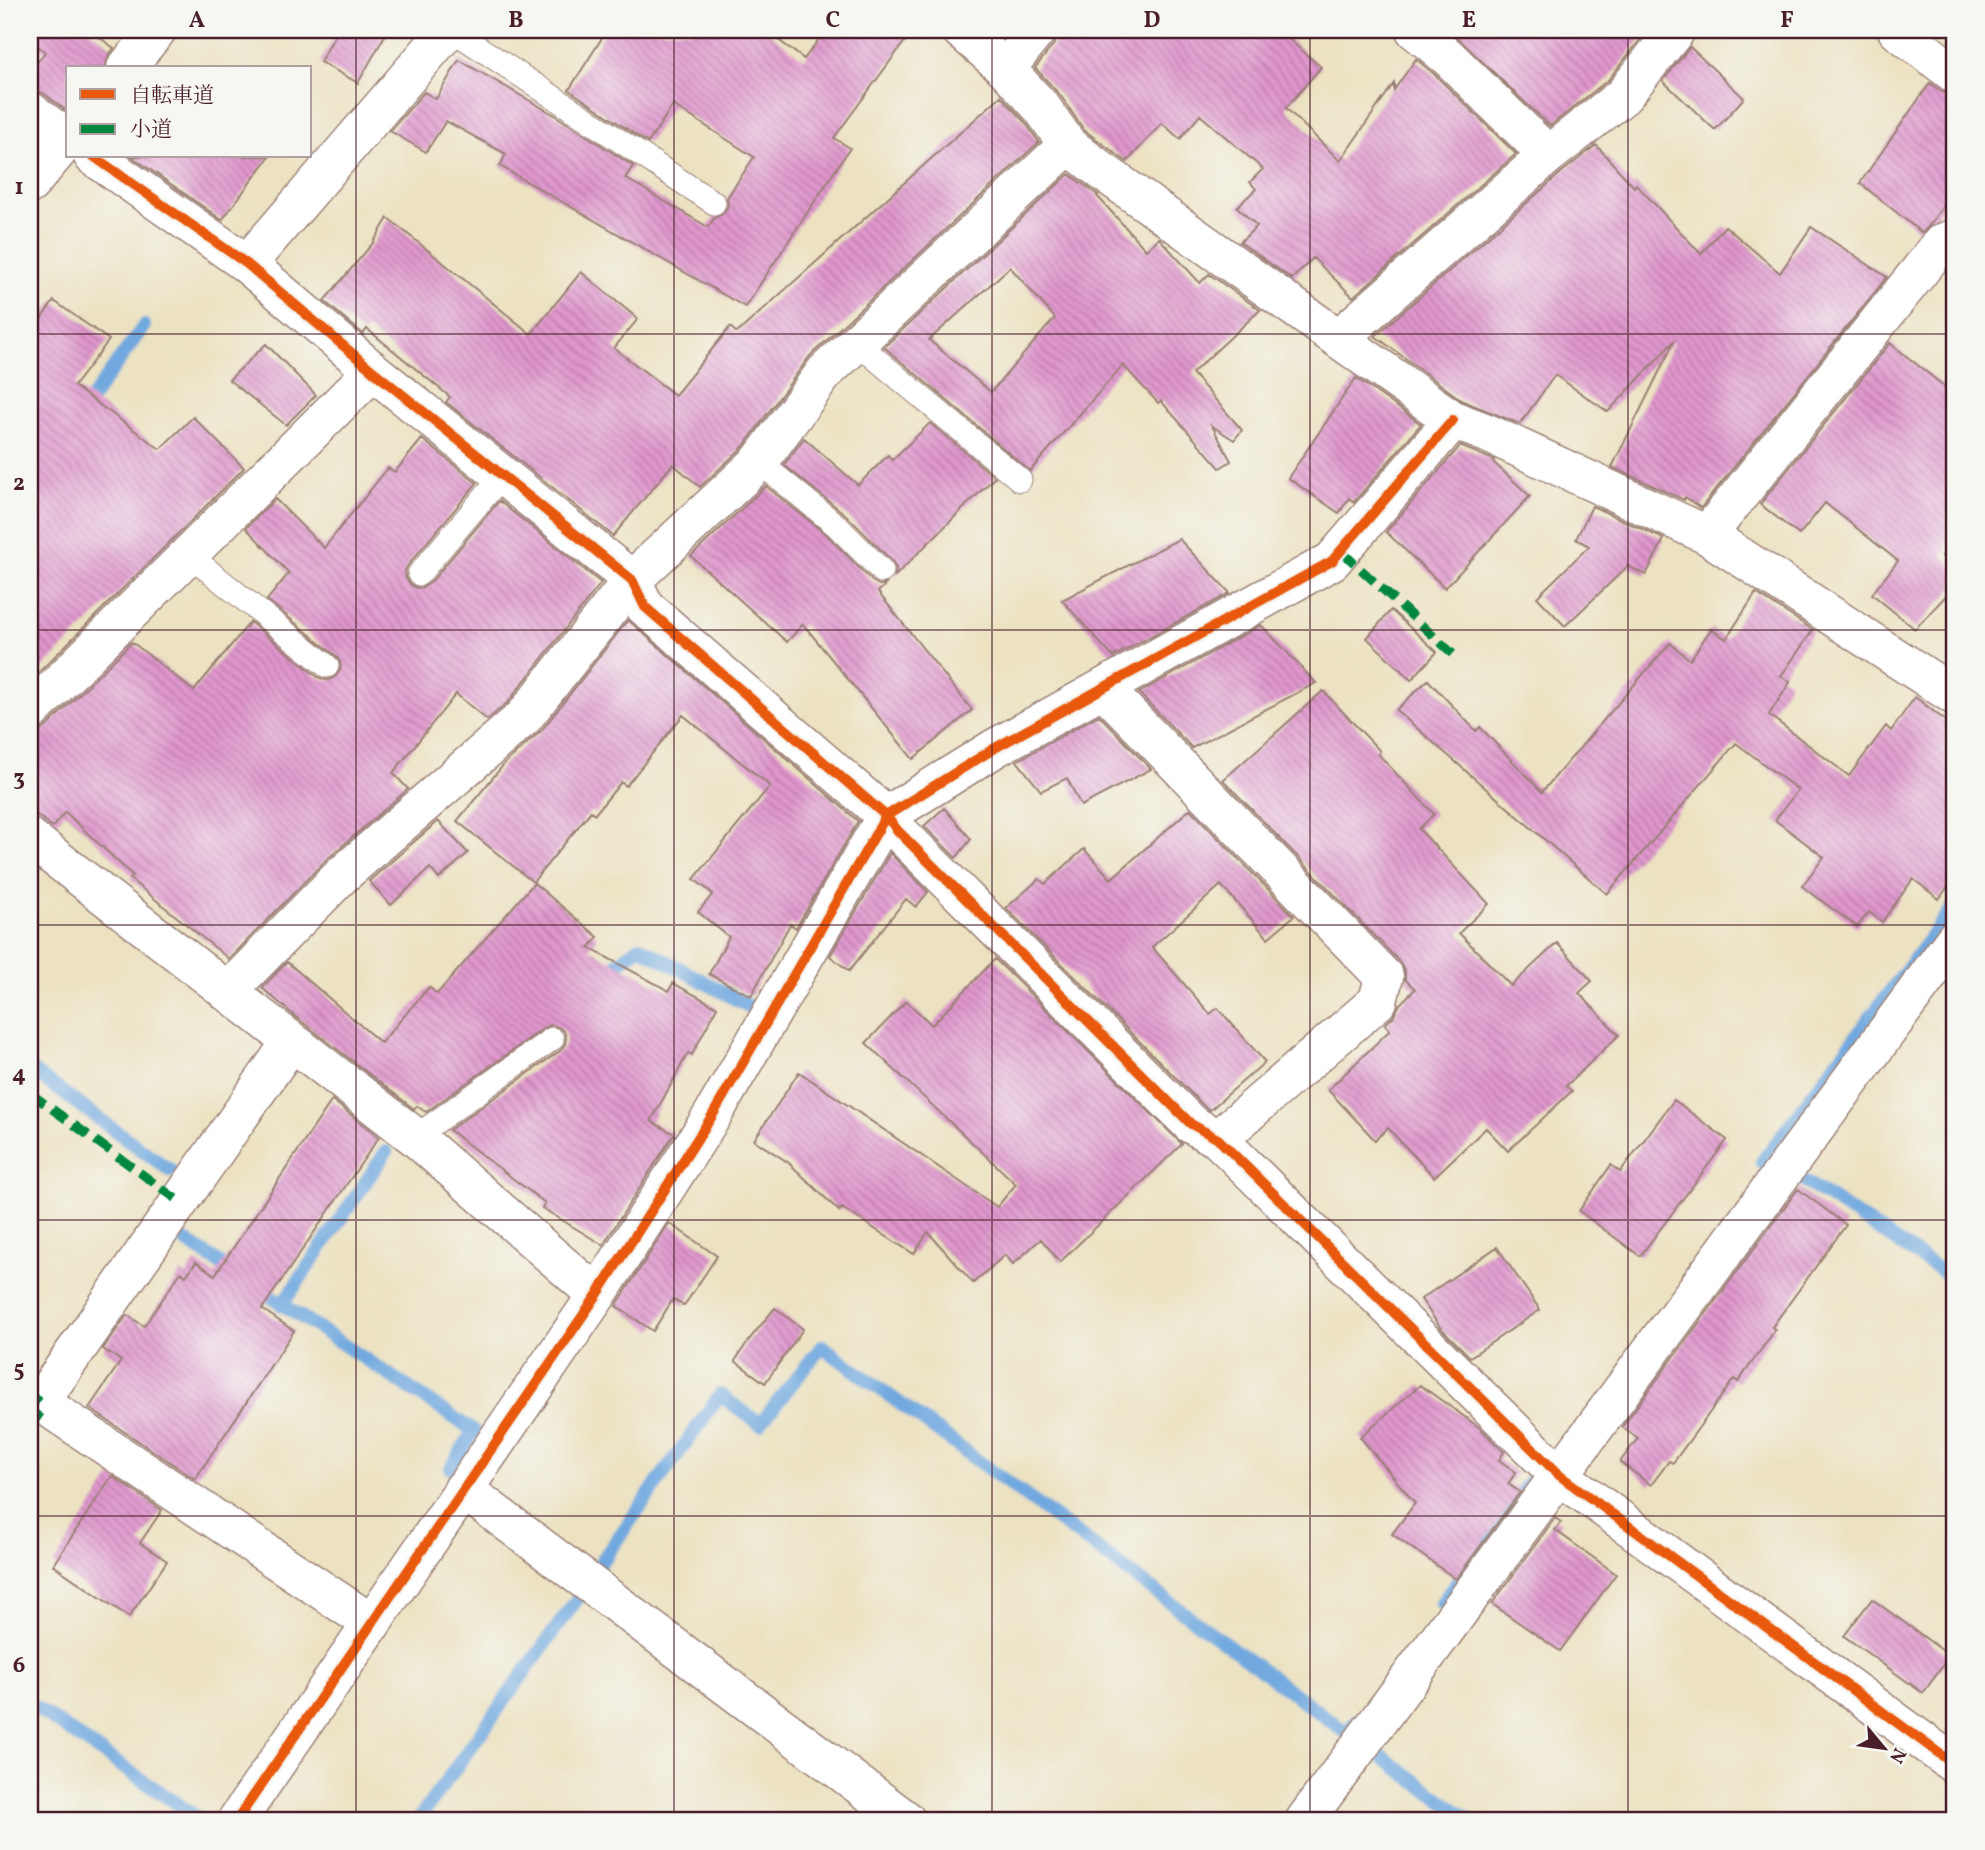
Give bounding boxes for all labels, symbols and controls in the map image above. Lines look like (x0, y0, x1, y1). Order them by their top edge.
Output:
text: A (189, 5, 205, 37)
text: B (508, 5, 524, 37)
text: C (826, 5, 840, 37)
text: D (1144, 5, 1161, 37)
text: E (1462, 5, 1476, 37)
text: F (1780, 5, 1794, 37)
legend (66, 66, 312, 158)
text: 自転車道 (130, 82, 214, 111)
text: 小道 (130, 116, 172, 145)
text: 1 (14, 172, 24, 204)
text: 2 (13, 468, 25, 500)
text: 3 (13, 763, 25, 795)
text: 4 (12, 1059, 26, 1091)
text: 5 (13, 1354, 25, 1386)
text: 6 (13, 1650, 25, 1682)
north arrow (1848, 1714, 1918, 1784)
text: N (1882, 1743, 1912, 1768)

